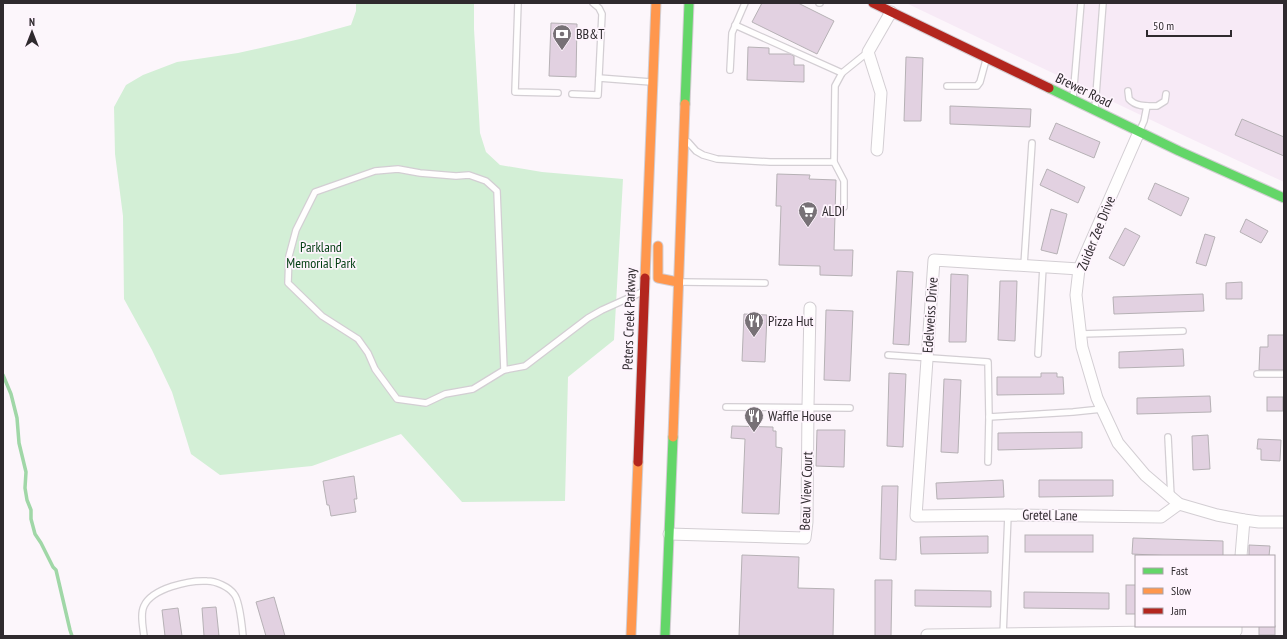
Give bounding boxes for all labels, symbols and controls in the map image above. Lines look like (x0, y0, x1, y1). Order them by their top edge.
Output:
north arrow (12, 12, 52, 52)
scale bar (1147, 12, 1231, 38)
text: N (29, 15, 35, 29)
text: 50 m (1153, 18, 1174, 33)
bank icon: BB&T (551, 23, 573, 51)
place label: BB&T (576, 25, 605, 43)
street label: Brewer Road (1053, 69, 1115, 111)
street label: Zuider Zee Drive (1073, 193, 1119, 273)
supermarket icon: ALDI (797, 200, 819, 228)
place label: ALDI (822, 202, 845, 220)
park label: Parkland Memorial Park (286, 238, 356, 272)
street label: Peters Creek Parkway (618, 267, 640, 370)
street label: Edelweiss Drive (918, 276, 942, 354)
restaurant icon: Pizza Hut (743, 310, 765, 338)
place label: Pizza Hut (768, 312, 814, 330)
restaurant icon: Waffle House (743, 405, 765, 433)
place label: Waffle House (768, 407, 832, 425)
street label: Beau View Court (796, 451, 816, 531)
street label: Gretel Lane (1022, 506, 1078, 524)
legend (1135, 555, 1275, 627)
text: Fast (1171, 563, 1189, 578)
text: Slow (1171, 583, 1192, 598)
text: Jam (1170, 603, 1187, 618)

